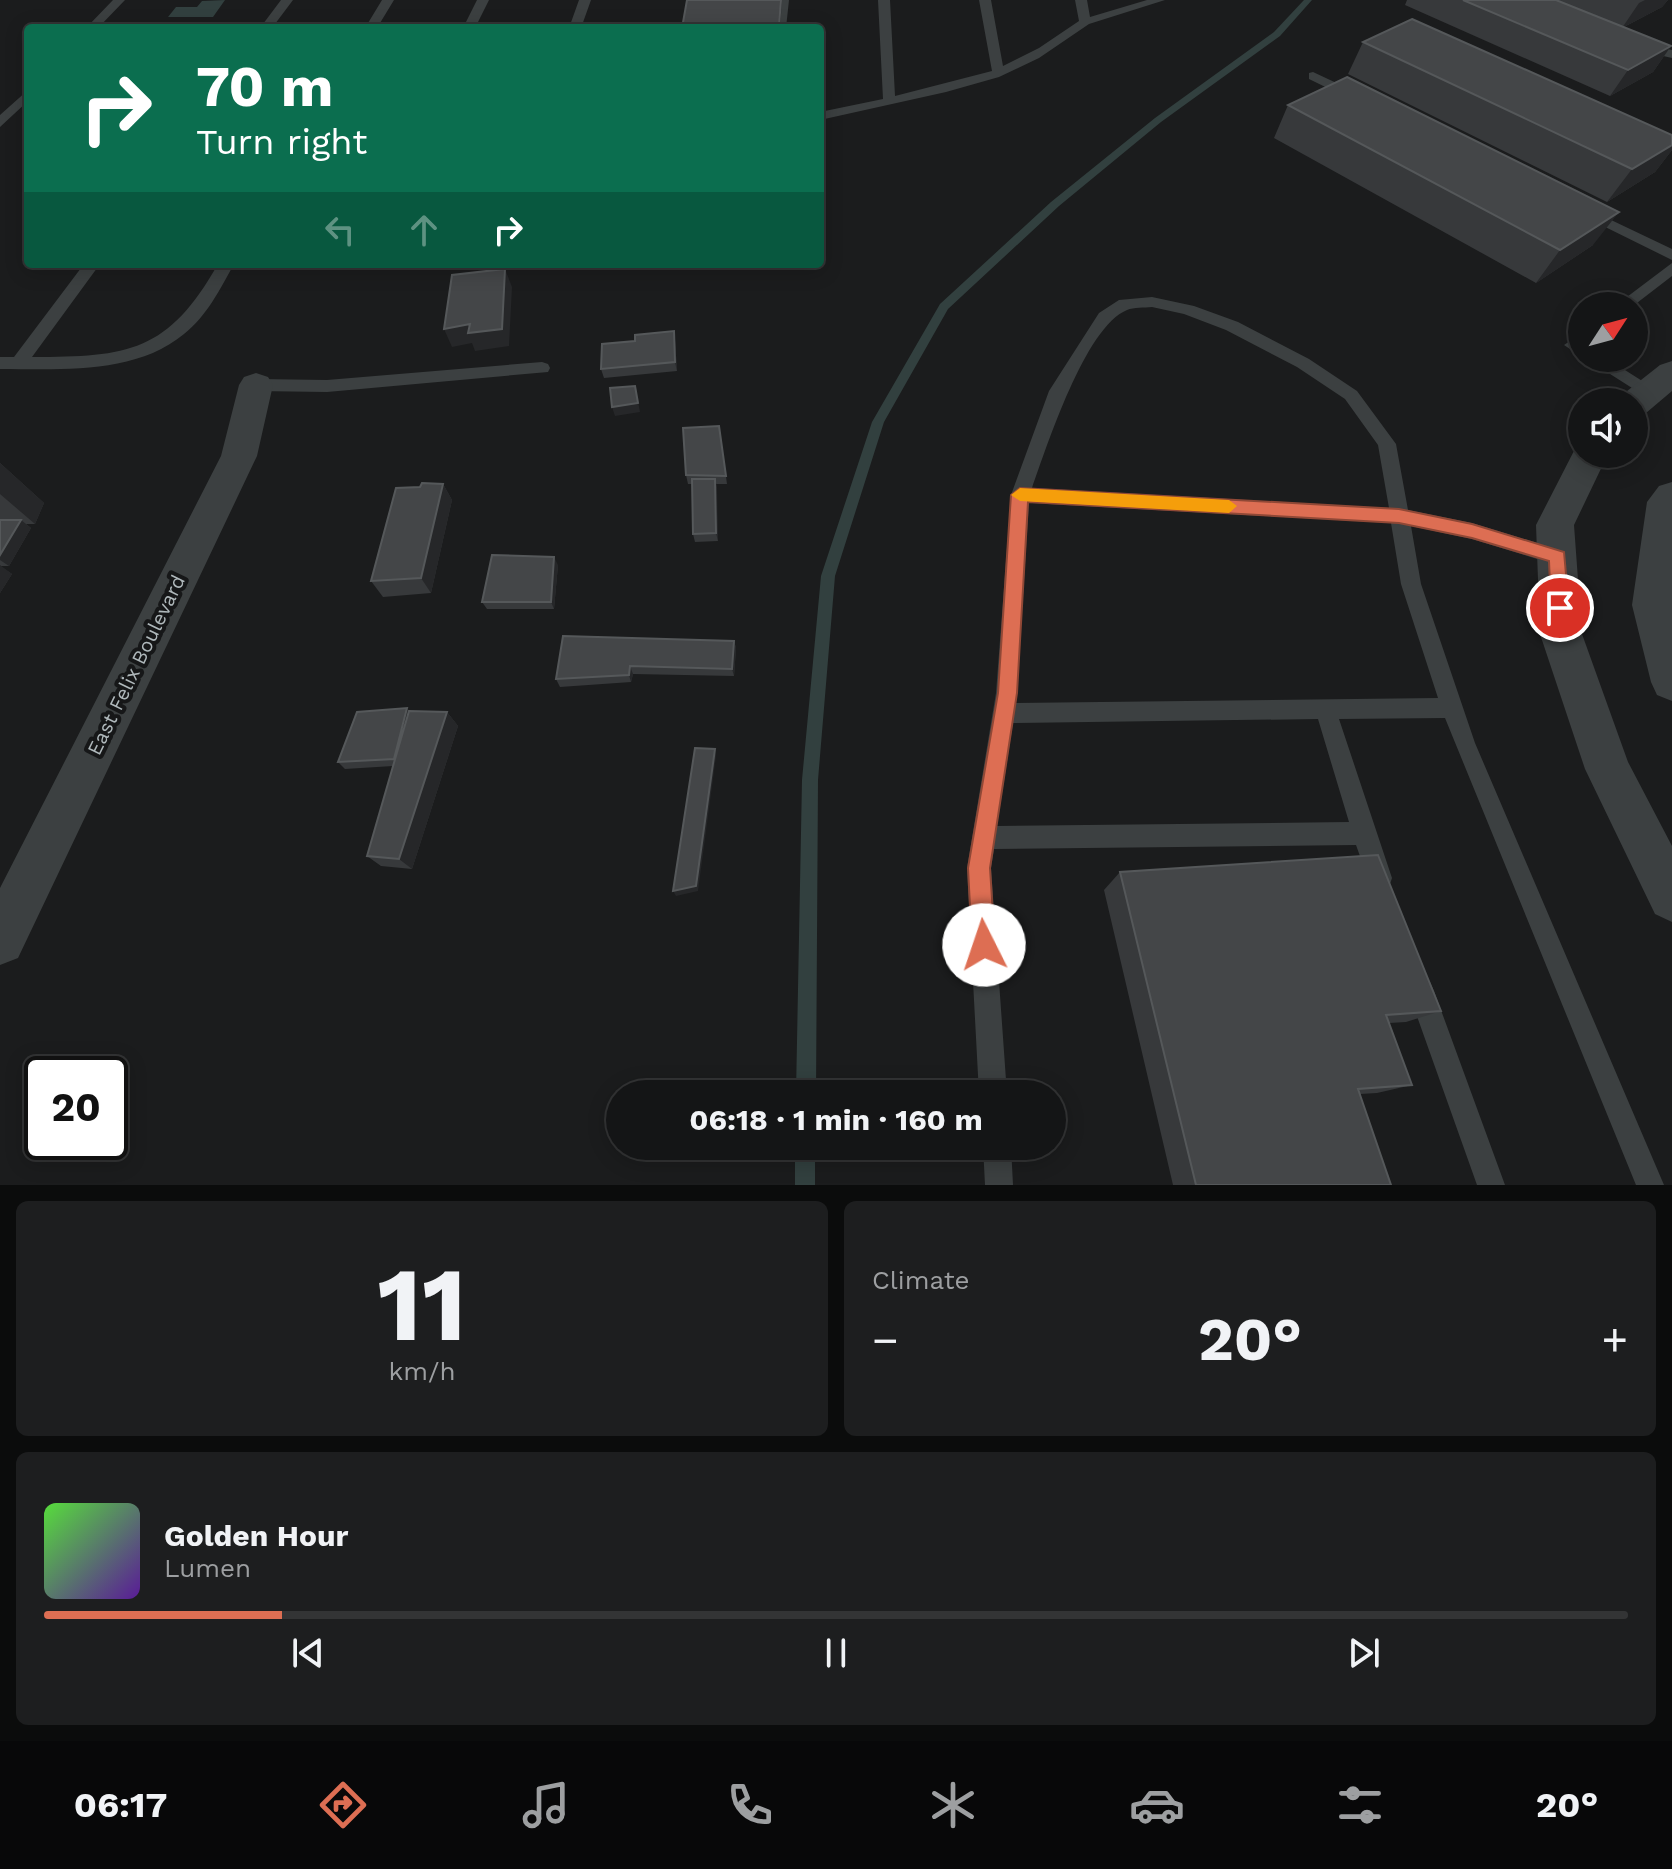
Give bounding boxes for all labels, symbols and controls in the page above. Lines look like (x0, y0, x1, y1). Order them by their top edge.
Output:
text: 70 m (196, 54, 333, 120)
icon: right (64, 56, 168, 160)
text: Turn right (196, 121, 367, 163)
icon: left (318, 208, 362, 252)
icon: ahead (402, 208, 446, 252)
icon: right (486, 208, 530, 252)
north arrow (1568, 292, 1648, 372)
map controls (1568, 292, 1648, 468)
button: sound (1568, 388, 1648, 468)
street label: East Felix Boulevard (82, 571, 190, 759)
pin (1526, 574, 1594, 642)
icon: arrive (1538, 586, 1582, 630)
position arrow (942, 903, 1026, 987)
speed limit sign: 20 (24, 1056, 128, 1160)
text: 06:18 · 1 min · 160 m (689, 1102, 983, 1137)
text: 11 (377, 1243, 467, 1365)
text: Climate (872, 1265, 970, 1295)
text: 20° (1198, 1304, 1302, 1375)
text: − (872, 1314, 899, 1366)
text: + (1601, 1314, 1628, 1366)
text: km/h (389, 1356, 455, 1386)
text: Golden Hour (164, 1518, 348, 1553)
text: Lumen (164, 1553, 251, 1583)
icon: previous (286, 1631, 330, 1675)
icon: pause (814, 1631, 858, 1675)
icon: next (1342, 1631, 1386, 1675)
icon: directions (315, 1777, 371, 1833)
icon: music (518, 1777, 574, 1833)
icon: phone (722, 1777, 778, 1833)
icon: climate (925, 1777, 981, 1833)
icon: car (1129, 1777, 1185, 1833)
icon: filters (1332, 1777, 1388, 1833)
text: 06:17 (74, 1784, 167, 1826)
text: 20° (1536, 1784, 1598, 1826)

